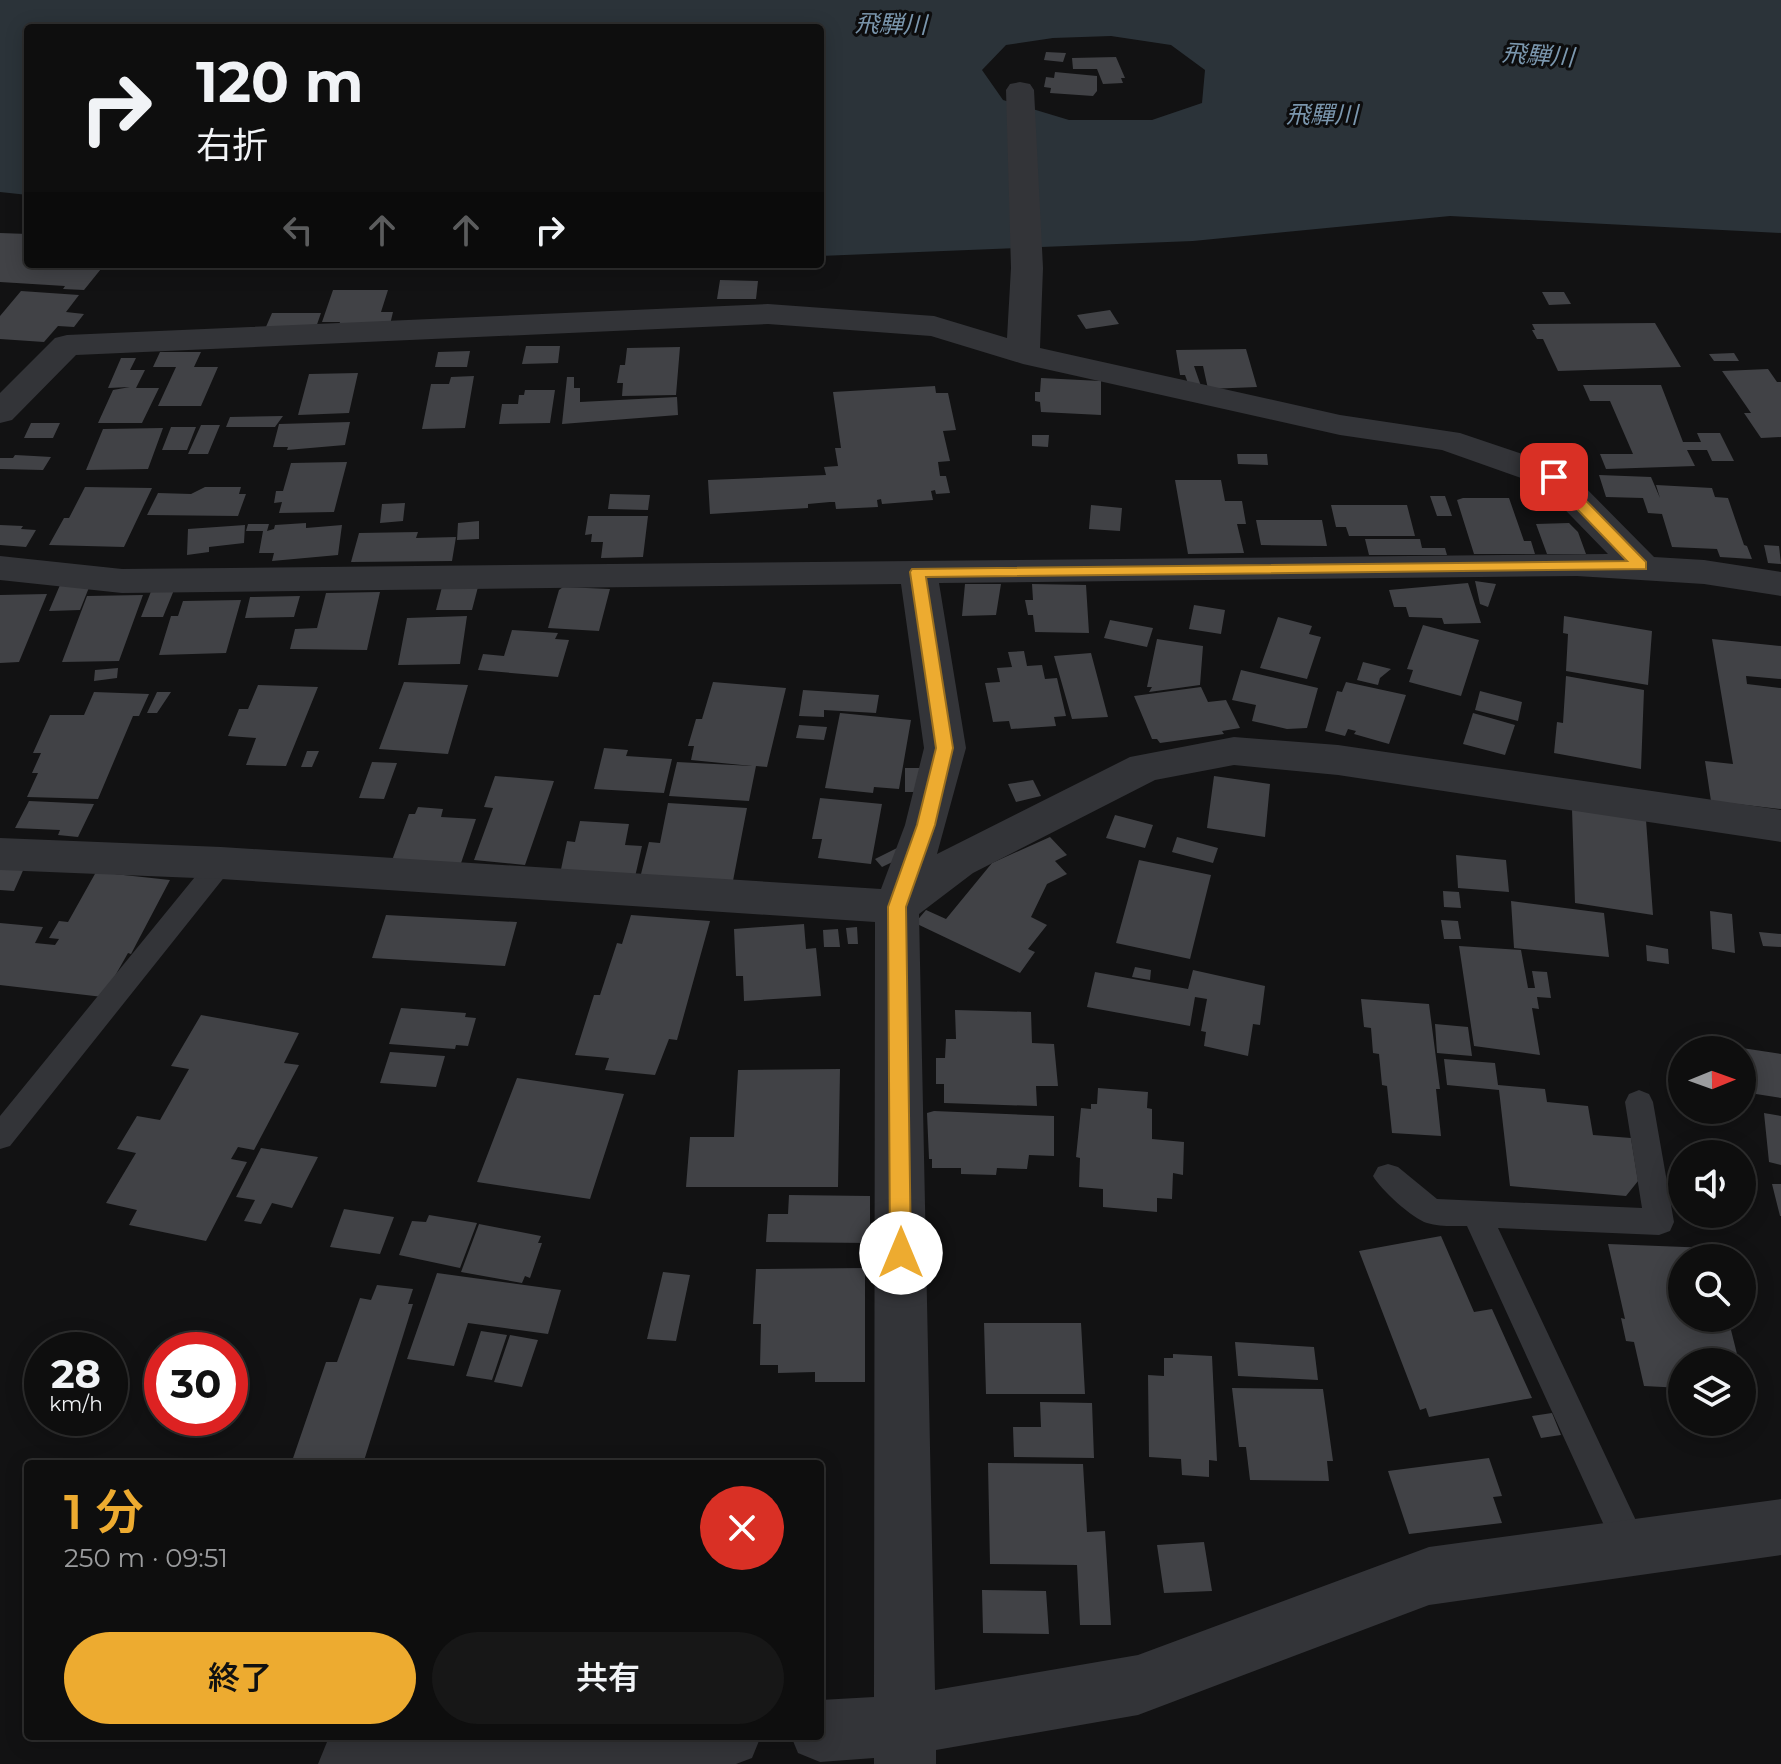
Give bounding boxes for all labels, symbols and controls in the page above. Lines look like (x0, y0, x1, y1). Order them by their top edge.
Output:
water label: 飛騨川 (855, 9, 930, 39)
water label: 飛騨川 (1501, 38, 1578, 72)
text: 120 m (196, 48, 364, 116)
icon: right (64, 56, 168, 160)
water label: 飛驒川 (1286, 100, 1361, 129)
text: 右折 (196, 123, 268, 167)
icon: left (276, 208, 320, 252)
icon: ahead (360, 208, 404, 252)
icon: ahead (444, 208, 488, 252)
icon: right (528, 208, 572, 252)
pin (1520, 443, 1588, 511)
icon: arrive (1532, 455, 1576, 499)
north arrow (1668, 1036, 1756, 1124)
map controls (1668, 1036, 1756, 1436)
button: sound (1668, 1140, 1756, 1228)
position arrow (859, 1211, 943, 1295)
button: search (1668, 1244, 1756, 1332)
speed limit sign: 30 (144, 1332, 248, 1436)
button: layers (1668, 1348, 1756, 1436)
text: 28 (51, 1349, 101, 1398)
text: km/h (49, 1392, 103, 1416)
text: 1 分 (64, 1483, 144, 1541)
button: close (700, 1486, 784, 1570)
text: 250 m · 09:51 (64, 1542, 228, 1574)
button: 終了 (64, 1632, 416, 1724)
button: 共有 (432, 1632, 784, 1724)

